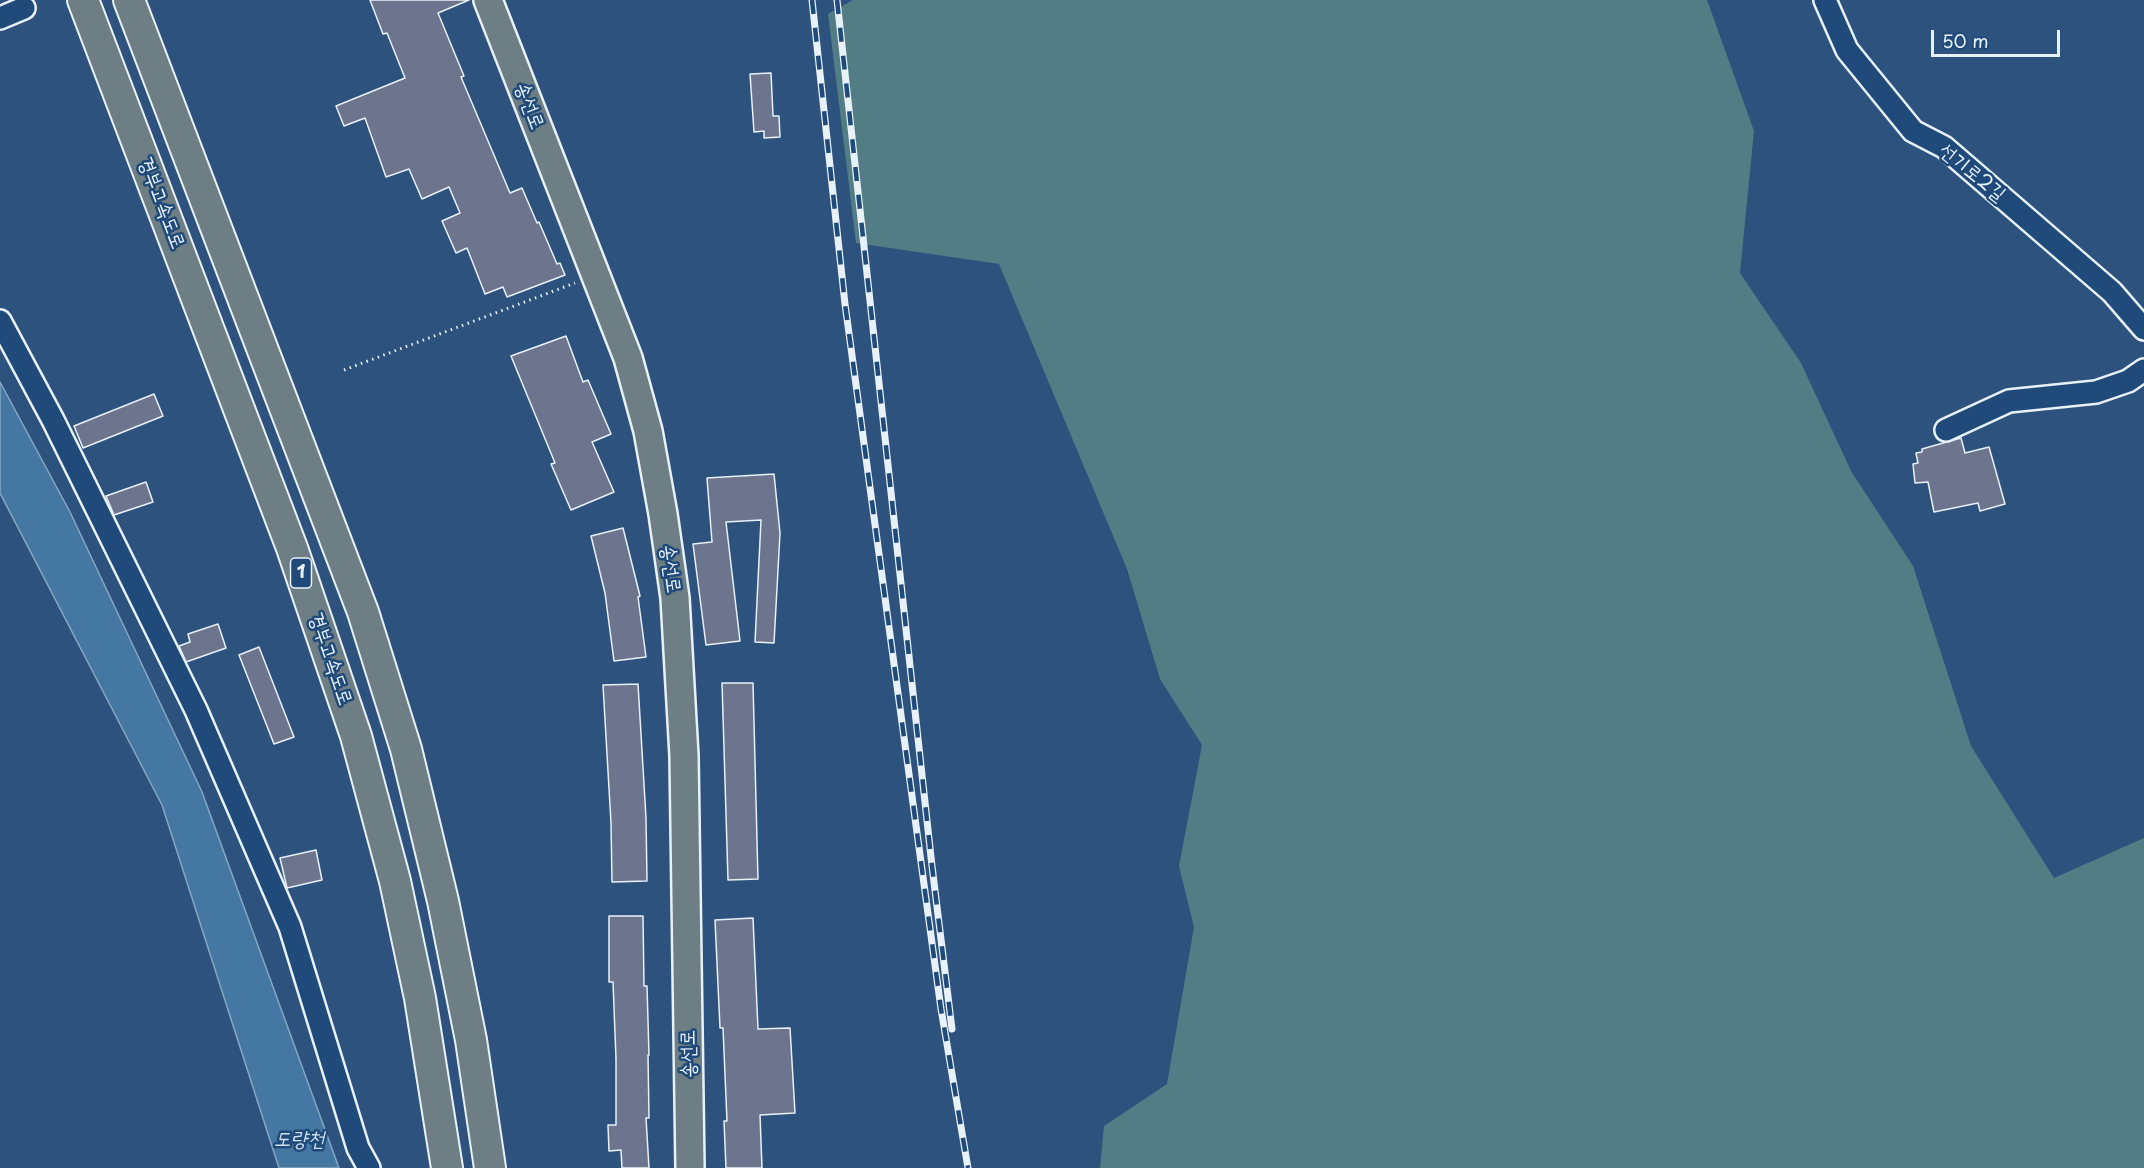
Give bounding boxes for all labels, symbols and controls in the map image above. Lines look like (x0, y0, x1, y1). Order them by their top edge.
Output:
scale bar (1934, 18, 2063, 56)
text: 50 m (1942, 27, 1989, 54)
street label: 송선로 (509, 79, 549, 133)
street label: 선기로2길 (1934, 139, 2010, 207)
street label: 경부고속도로 (132, 154, 190, 252)
street label: 송선로 (655, 543, 685, 595)
road number: 1 (290, 558, 312, 588)
street label: 경부고속도로 (303, 609, 357, 709)
street label: 송선로 (677, 1030, 701, 1078)
water label: 도량천 (274, 1127, 324, 1153)

